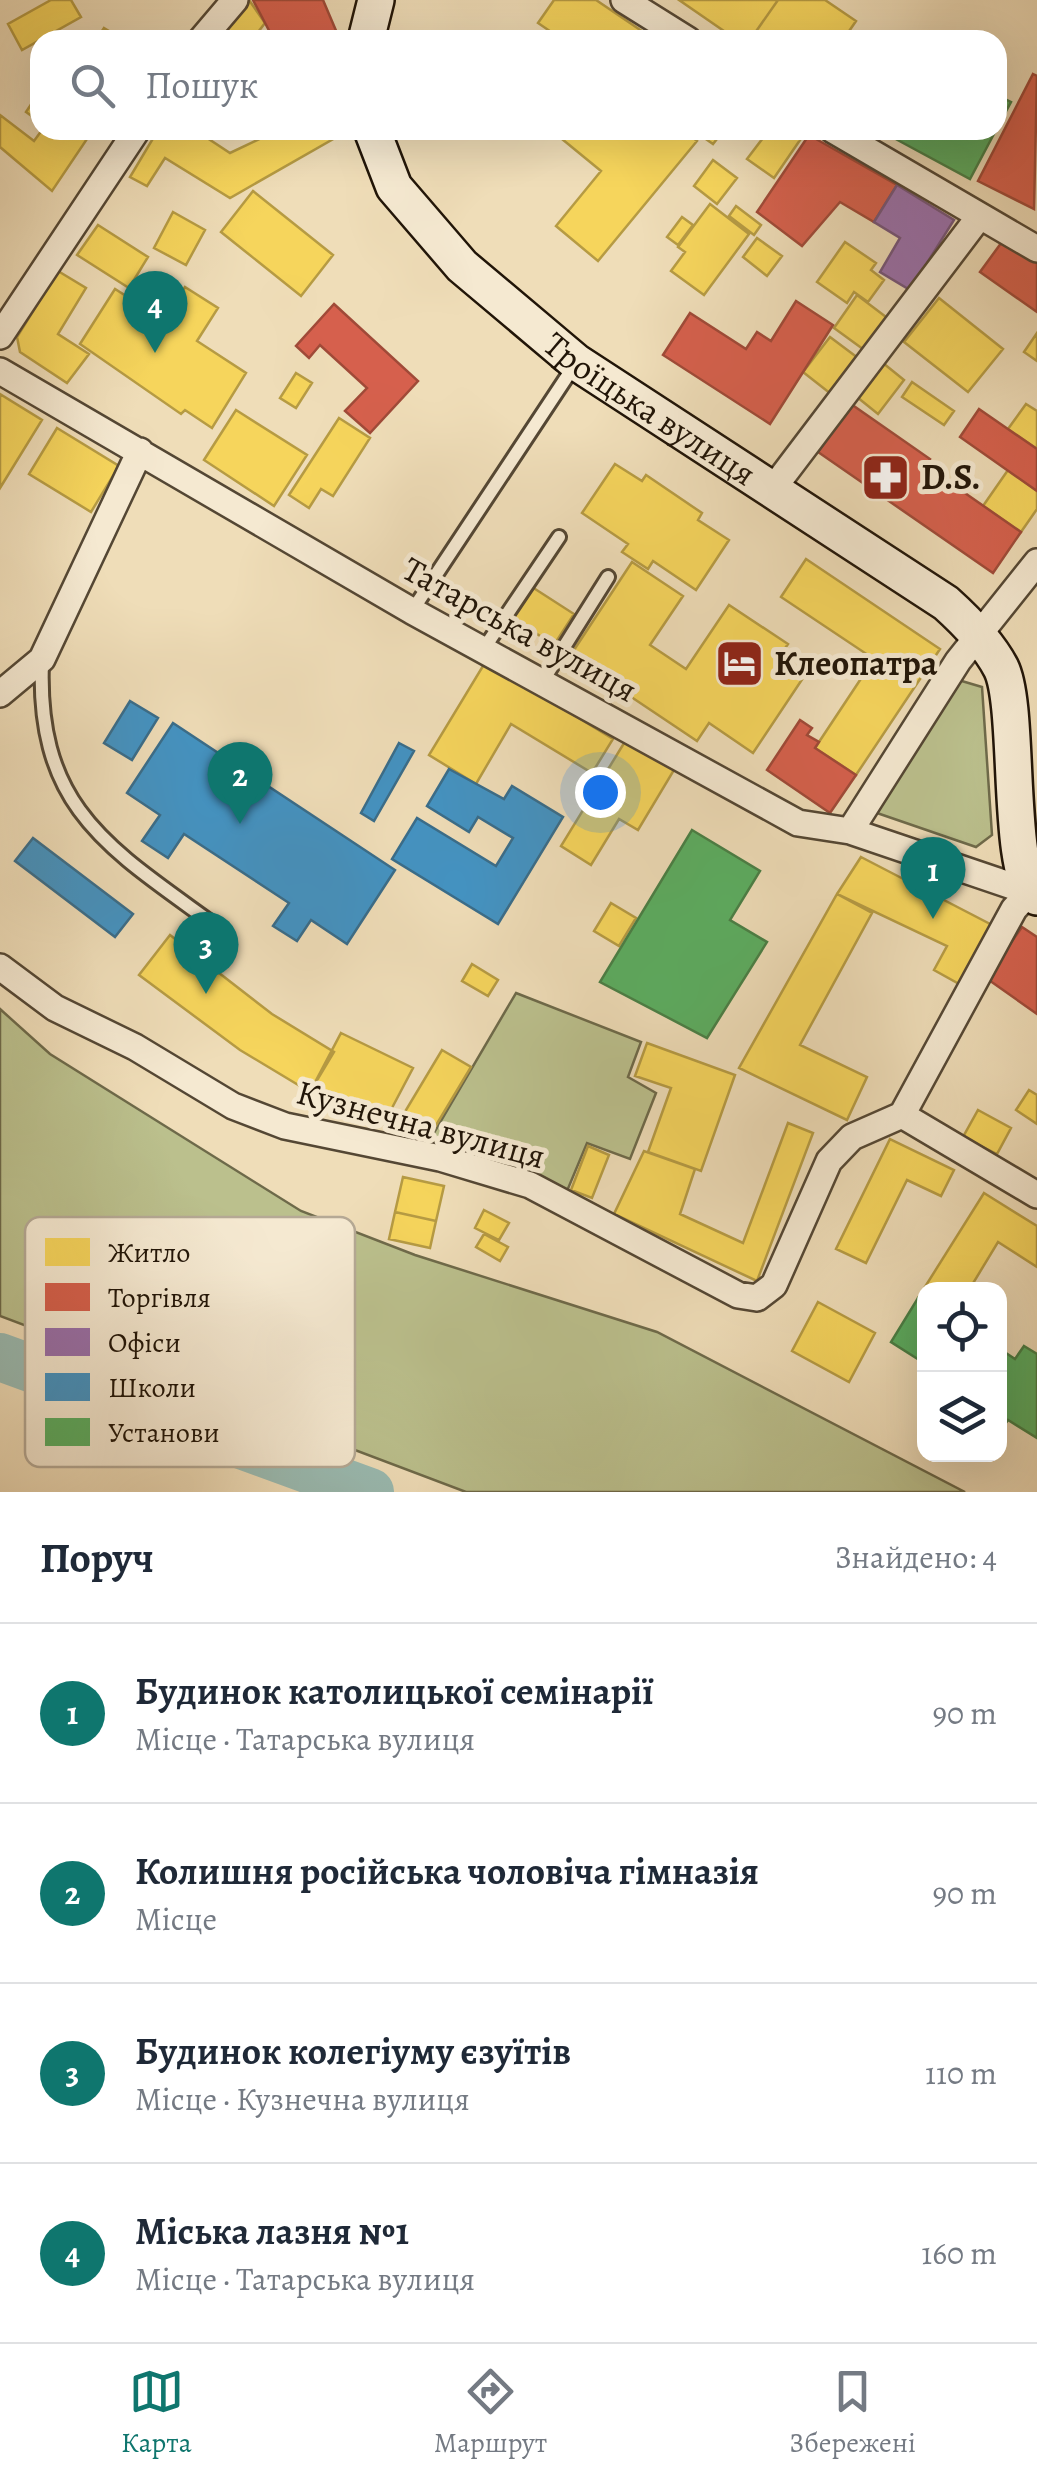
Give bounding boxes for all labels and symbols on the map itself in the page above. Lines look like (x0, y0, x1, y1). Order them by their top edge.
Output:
pin: 4 (122, 270, 188, 353)
street label: Троїцька вулиця (533, 321, 766, 497)
pharmacy icon: D.S. (860, 451, 912, 503)
place label: D.S. (921, 453, 981, 501)
street label: Татарська вулиця (394, 545, 646, 713)
hotel icon: Клеопатра (713, 637, 765, 689)
place label: Клеопатра (774, 639, 938, 687)
pin: 2 (208, 742, 272, 824)
your location (575, 767, 626, 818)
pin: 1 (900, 836, 966, 919)
pin: 3 (174, 912, 238, 994)
street label: Кузнечна вулиця (291, 1068, 551, 1180)
legend (25, 1217, 355, 1467)
text: Житло (108, 1234, 191, 1272)
text: Торгівля (108, 1279, 211, 1317)
text: Офіси (108, 1324, 181, 1362)
text: Школи (108, 1369, 196, 1407)
text: Установи (108, 1414, 220, 1452)

